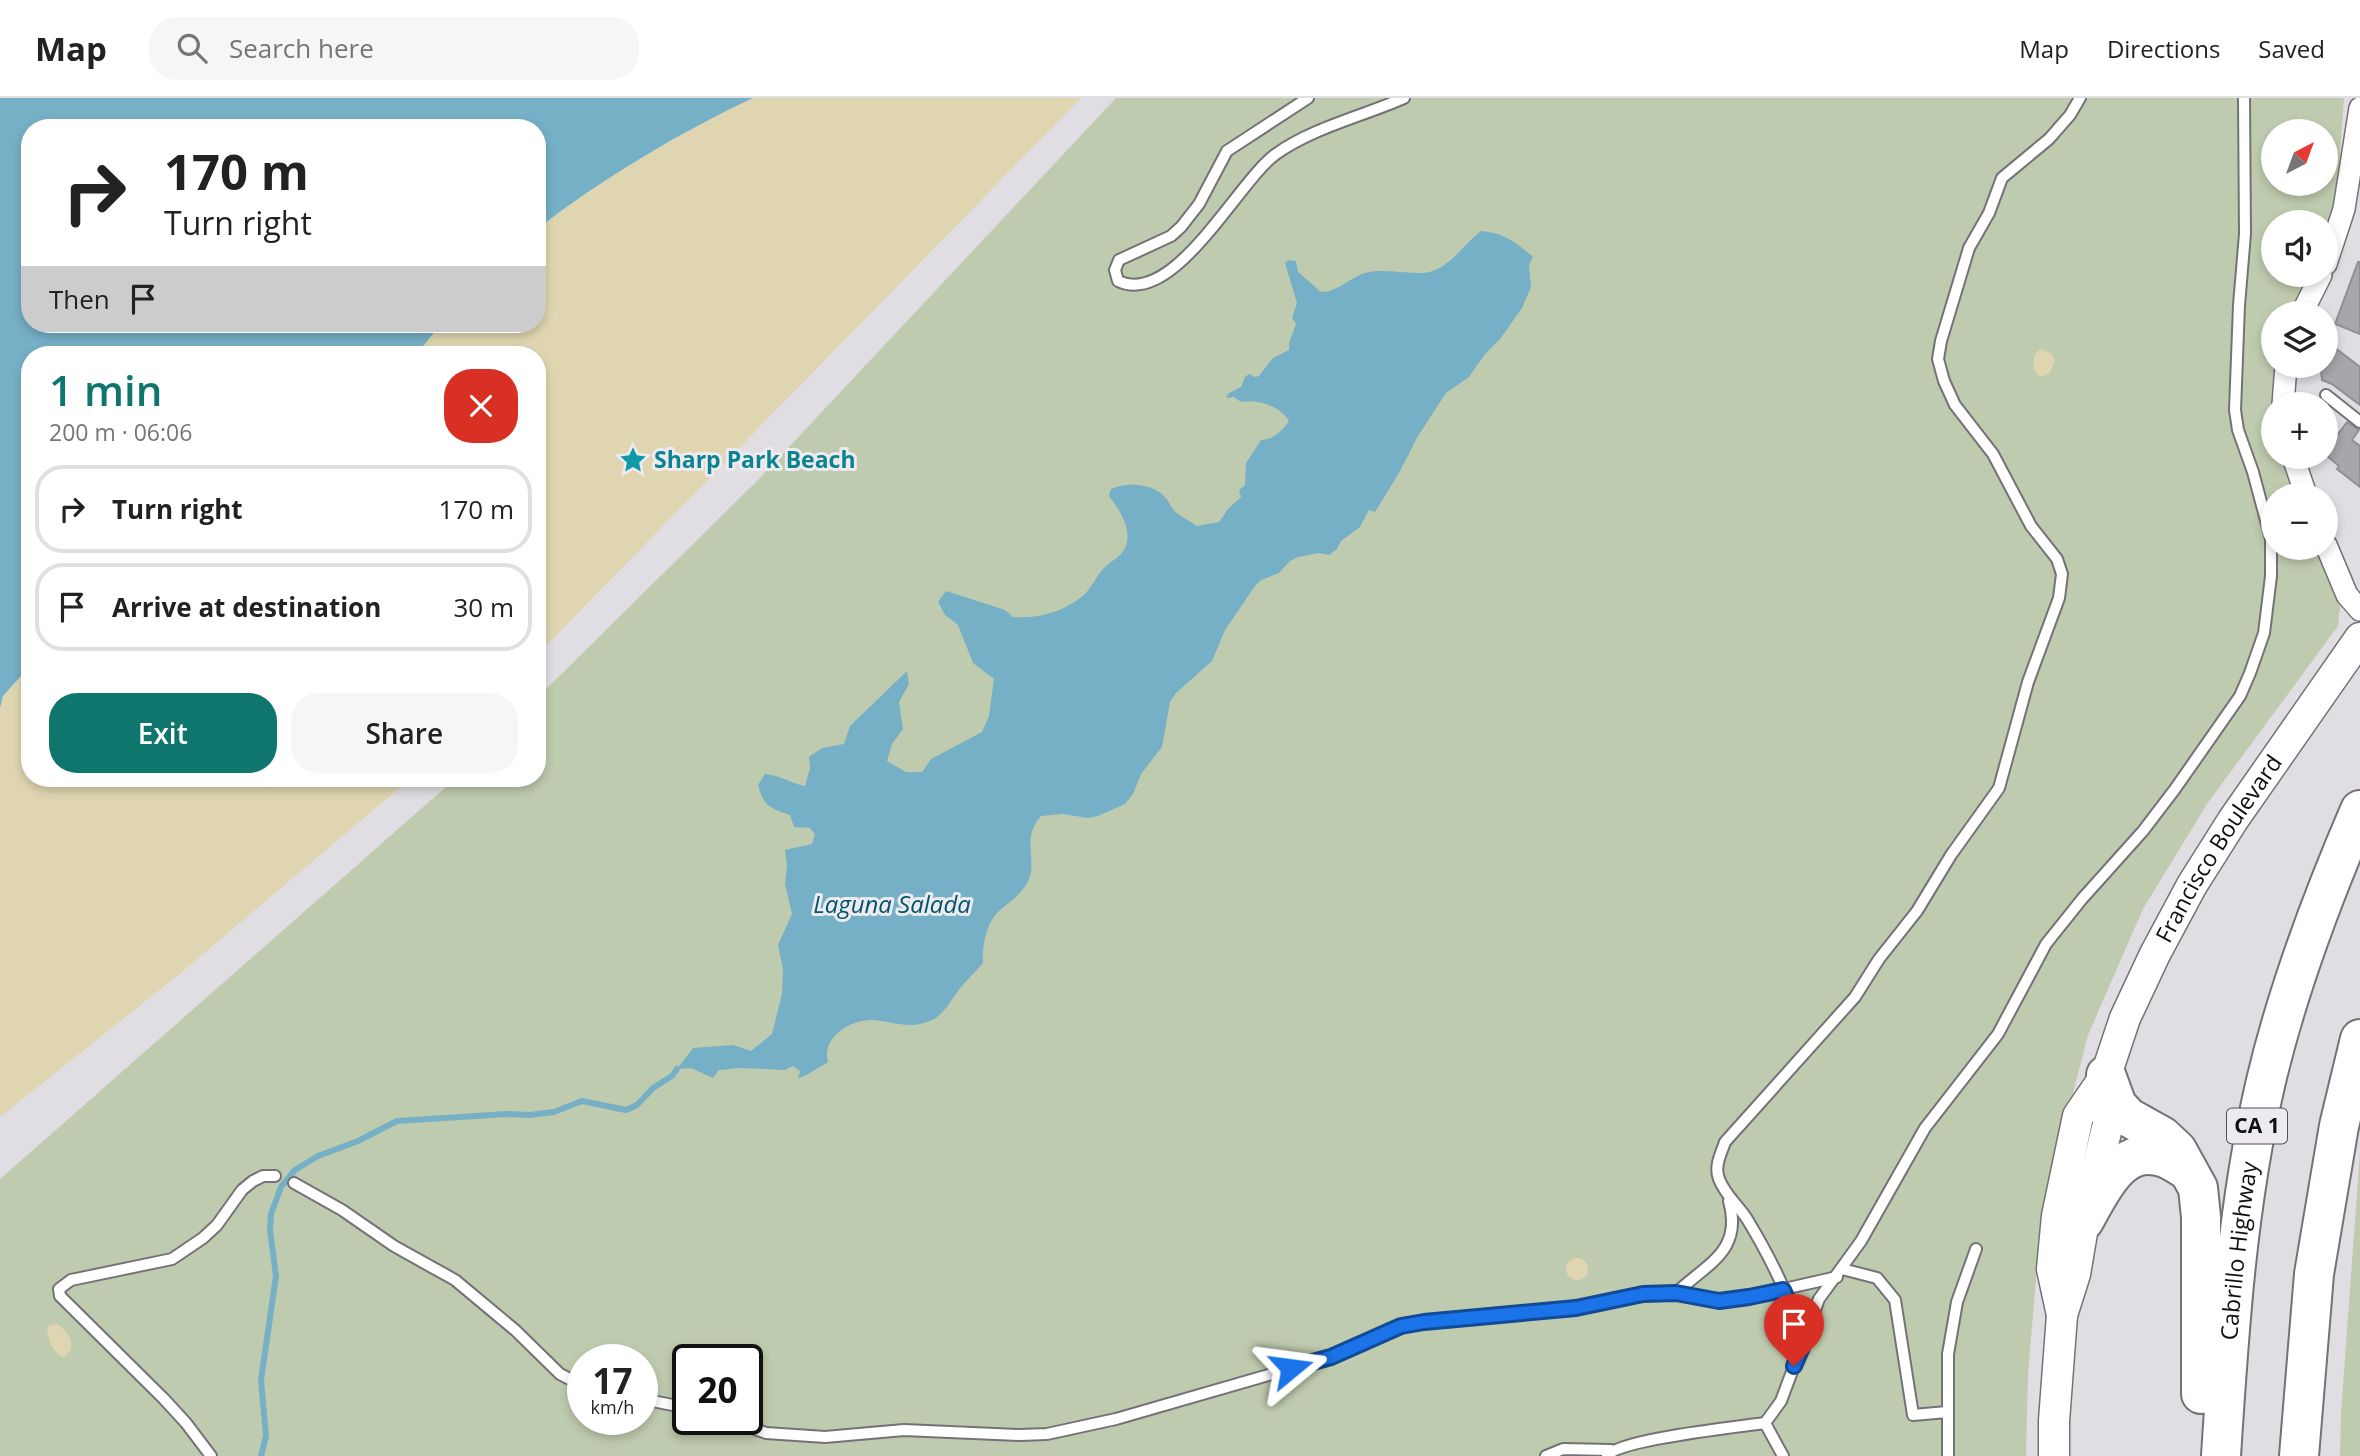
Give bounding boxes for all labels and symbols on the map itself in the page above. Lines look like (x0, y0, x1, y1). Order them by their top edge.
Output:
north arrow (2261, 119, 2338, 196)
place label: Sharp Park Beach (654, 443, 856, 475)
place icon: Sharp Park Beach (618, 445, 648, 475)
street label: Francisco Boulevard (2147, 748, 2289, 948)
water label: Laguna Salada (813, 887, 971, 920)
road number: CA 1 (2227, 1108, 2287, 1144)
street label: Cabrillo Highway (2212, 1159, 2265, 1341)
pin (1764, 1294, 1824, 1366)
position arrow (1254, 1331, 1328, 1405)
speed limit sign: 20 (672, 1344, 763, 1435)

